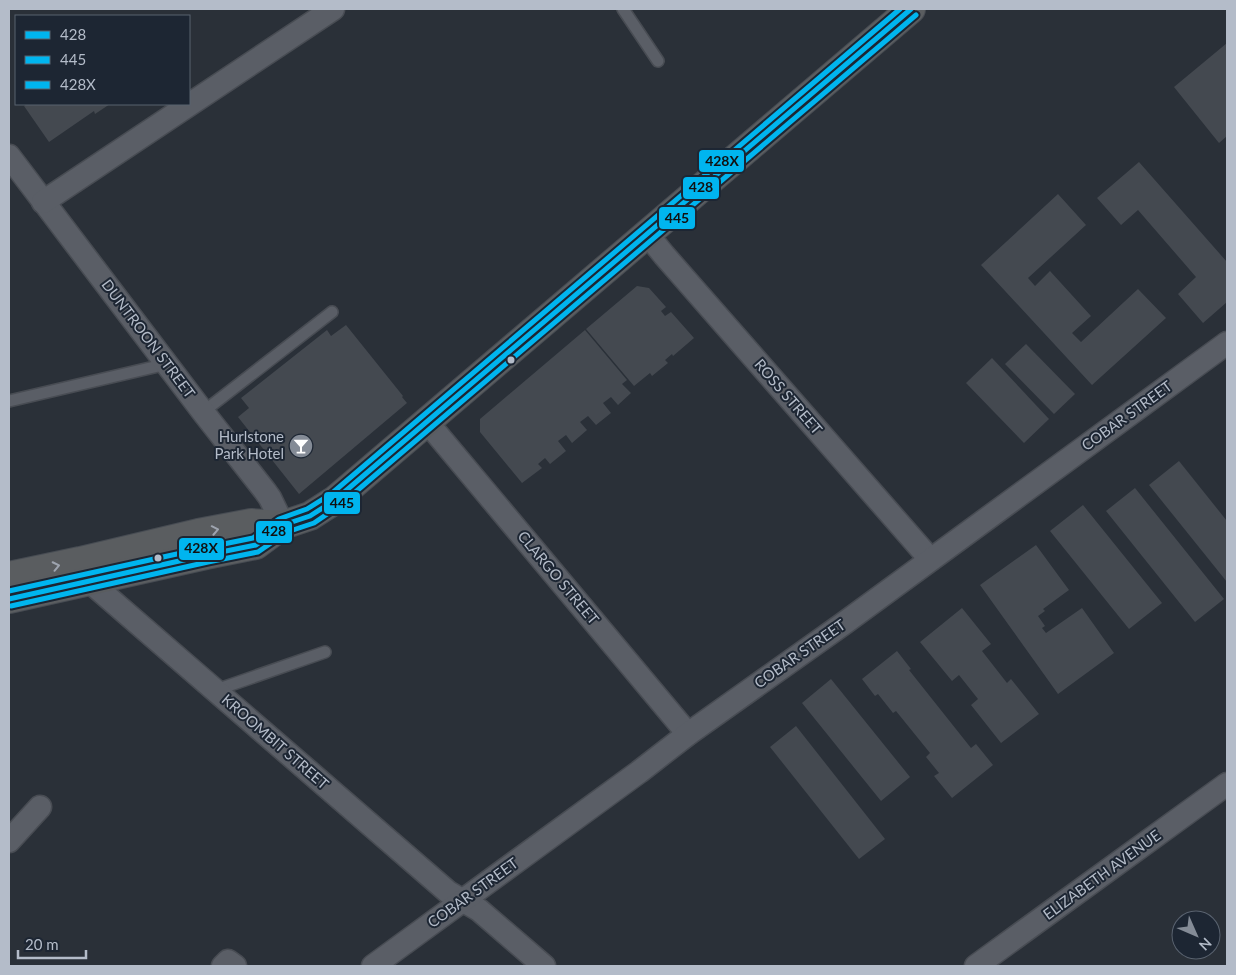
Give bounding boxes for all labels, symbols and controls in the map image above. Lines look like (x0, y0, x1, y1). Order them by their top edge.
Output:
legend (15, 15, 190, 105)
text: 428 (60, 25, 86, 43)
text: 445 (60, 50, 86, 68)
text: 428X (60, 75, 96, 93)
line badge: 428X (698, 149, 745, 173)
text: 428X (705, 152, 739, 169)
line badge: 428 (682, 176, 720, 200)
text: 428 (689, 178, 713, 195)
line badge: 445 (658, 206, 696, 230)
text: 445 (665, 209, 689, 226)
street label: DUNTROON STREET (98, 276, 199, 401)
unlabelled marker (506, 355, 516, 365)
street label: ROSS STREET (751, 355, 826, 438)
street label: COBAR STREET (1078, 376, 1175, 454)
place label: Hurlstone Park Hotel (214, 427, 284, 462)
bar icon: Hurlstone Park Hotel (288, 433, 314, 459)
line badge: 445 (323, 491, 361, 515)
text: 445 (330, 494, 354, 511)
line badge: 428 (255, 520, 293, 544)
text: 428 (262, 522, 286, 539)
one-way arrow (210, 525, 219, 536)
street label: CLARGO STREET (514, 527, 603, 628)
line badge: 428X (178, 537, 225, 561)
text: 428X (184, 539, 218, 556)
unlabelled marker (153, 553, 163, 563)
one-way arrow (52, 561, 61, 572)
street label: COBAR STREET (750, 615, 849, 691)
street label: KROOMBIT STREET (218, 690, 333, 793)
street label: ELIZABETH AVENUE (1039, 825, 1164, 923)
street label: COBAR STREET (424, 853, 521, 931)
north arrow (1171, 910, 1221, 960)
scale bar (18, 928, 85, 960)
text: 20 m (25, 935, 59, 953)
text: N (1196, 935, 1215, 954)

